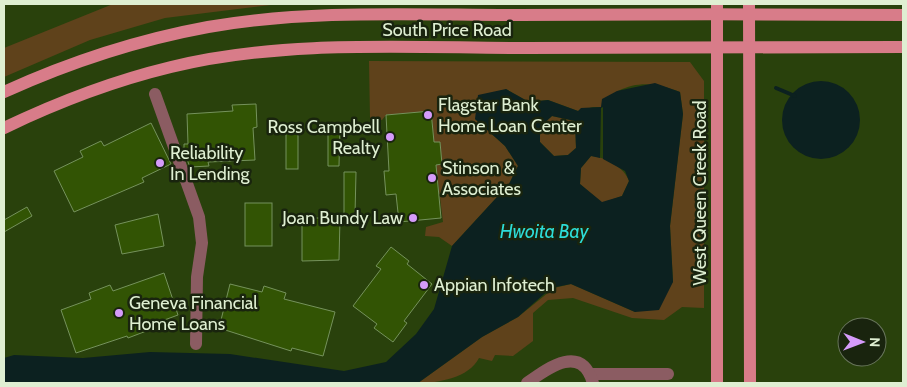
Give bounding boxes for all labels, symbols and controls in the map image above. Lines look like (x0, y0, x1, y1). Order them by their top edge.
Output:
street label: South Price Road (382, 19, 512, 41)
place label: Flagstar Bank Home Loan Center (438, 94, 582, 137)
street label: West Queen Creek Road (689, 101, 711, 285)
marker: Flagstar Bank Home Loan Center (422, 109, 434, 121)
place label: Ross Campbell Realty (267, 116, 381, 159)
marker: Ross Campbell Realty (384, 131, 396, 143)
place label: Reliability In Lending (170, 142, 251, 185)
marker: Reliability In Lending (154, 157, 166, 169)
place label: Stinson & Associates (442, 157, 521, 200)
marker: Stinson & Associates (426, 172, 438, 184)
place label: Joan Bundy Law (281, 207, 403, 229)
marker: Joan Bundy Law (407, 212, 419, 224)
water label: Hwoita Bay (500, 220, 590, 243)
place label: Appian Infotech (434, 274, 555, 296)
marker: Appian Infotech (418, 279, 430, 291)
place label: Geneva Financial Home Loans (129, 292, 258, 335)
marker: Geneva Financial Home Loans (113, 307, 125, 319)
north arrow (837, 317, 887, 367)
text: N (866, 337, 884, 347)

